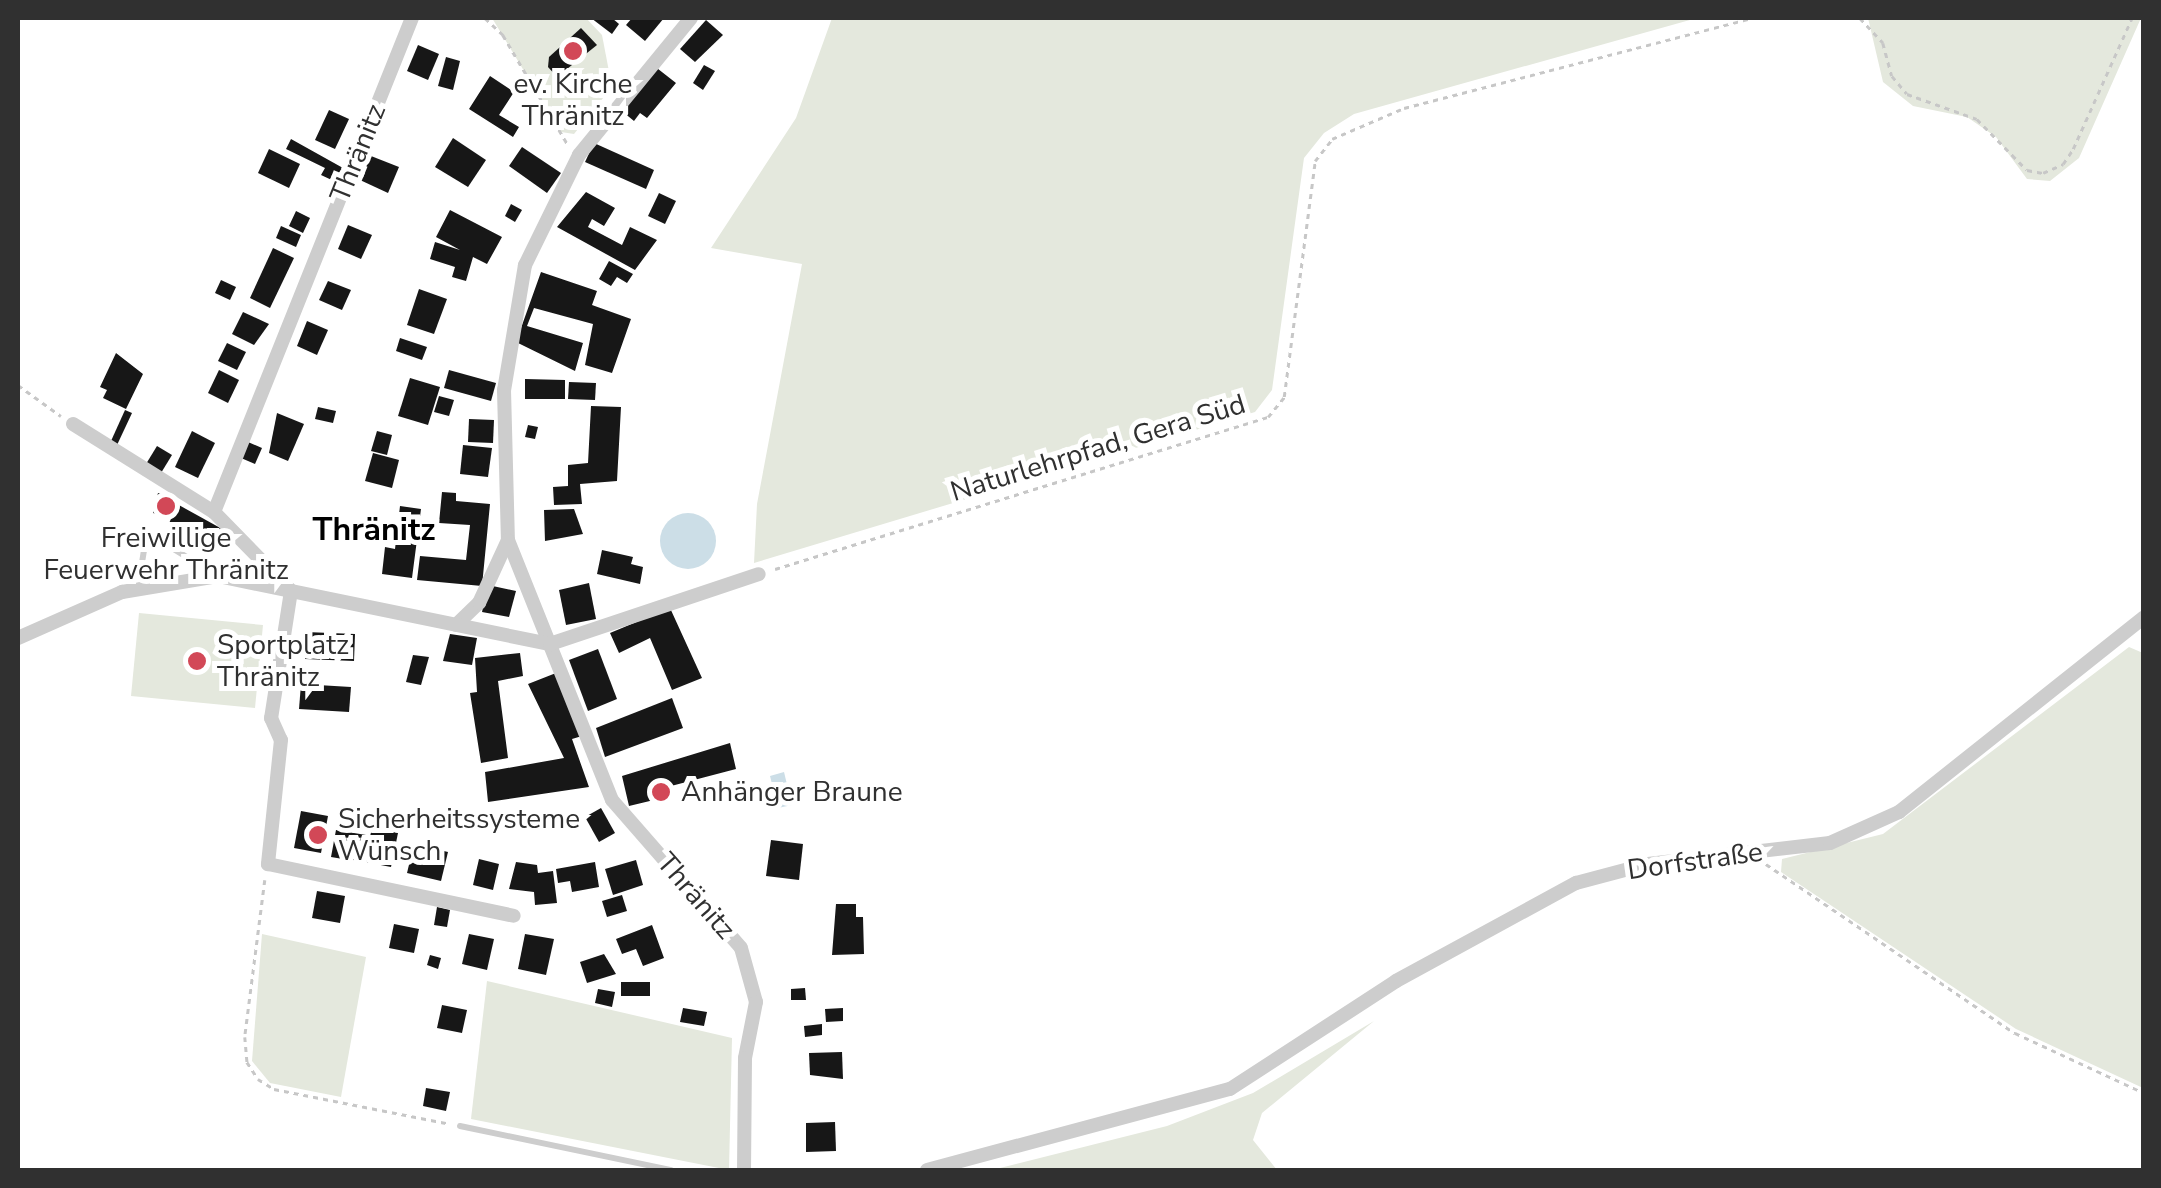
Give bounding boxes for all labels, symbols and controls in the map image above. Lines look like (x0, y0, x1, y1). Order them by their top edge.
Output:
marker: ev. Kirche Thränitz (562, 40, 584, 62)
place label: ev. Kirche Thränitz (514, 67, 632, 133)
street label: Thränitz (323, 99, 393, 207)
street label: Naturlehrpfad, Gera Süd (947, 387, 1249, 509)
marker: Freiwillige Feuerwehr Thränitz (155, 495, 177, 517)
district label: Thränitz (313, 511, 435, 549)
place label: Freiwillige Feuerwehr Thränitz (43, 521, 289, 587)
place label: Sportplatz Thränitz (217, 628, 349, 694)
marker: Sportplatz Thränitz (186, 650, 208, 672)
place label: Anhänger Braune (681, 775, 903, 809)
marker: Anhänger Braune (650, 781, 672, 803)
place label: Sicherheitssysteme Wünsch (338, 802, 580, 868)
marker: Sicherheitssysteme Wünsch (307, 824, 329, 846)
street label: Dorfstraße (1625, 835, 1765, 887)
street label: Thränitz (650, 846, 742, 946)

